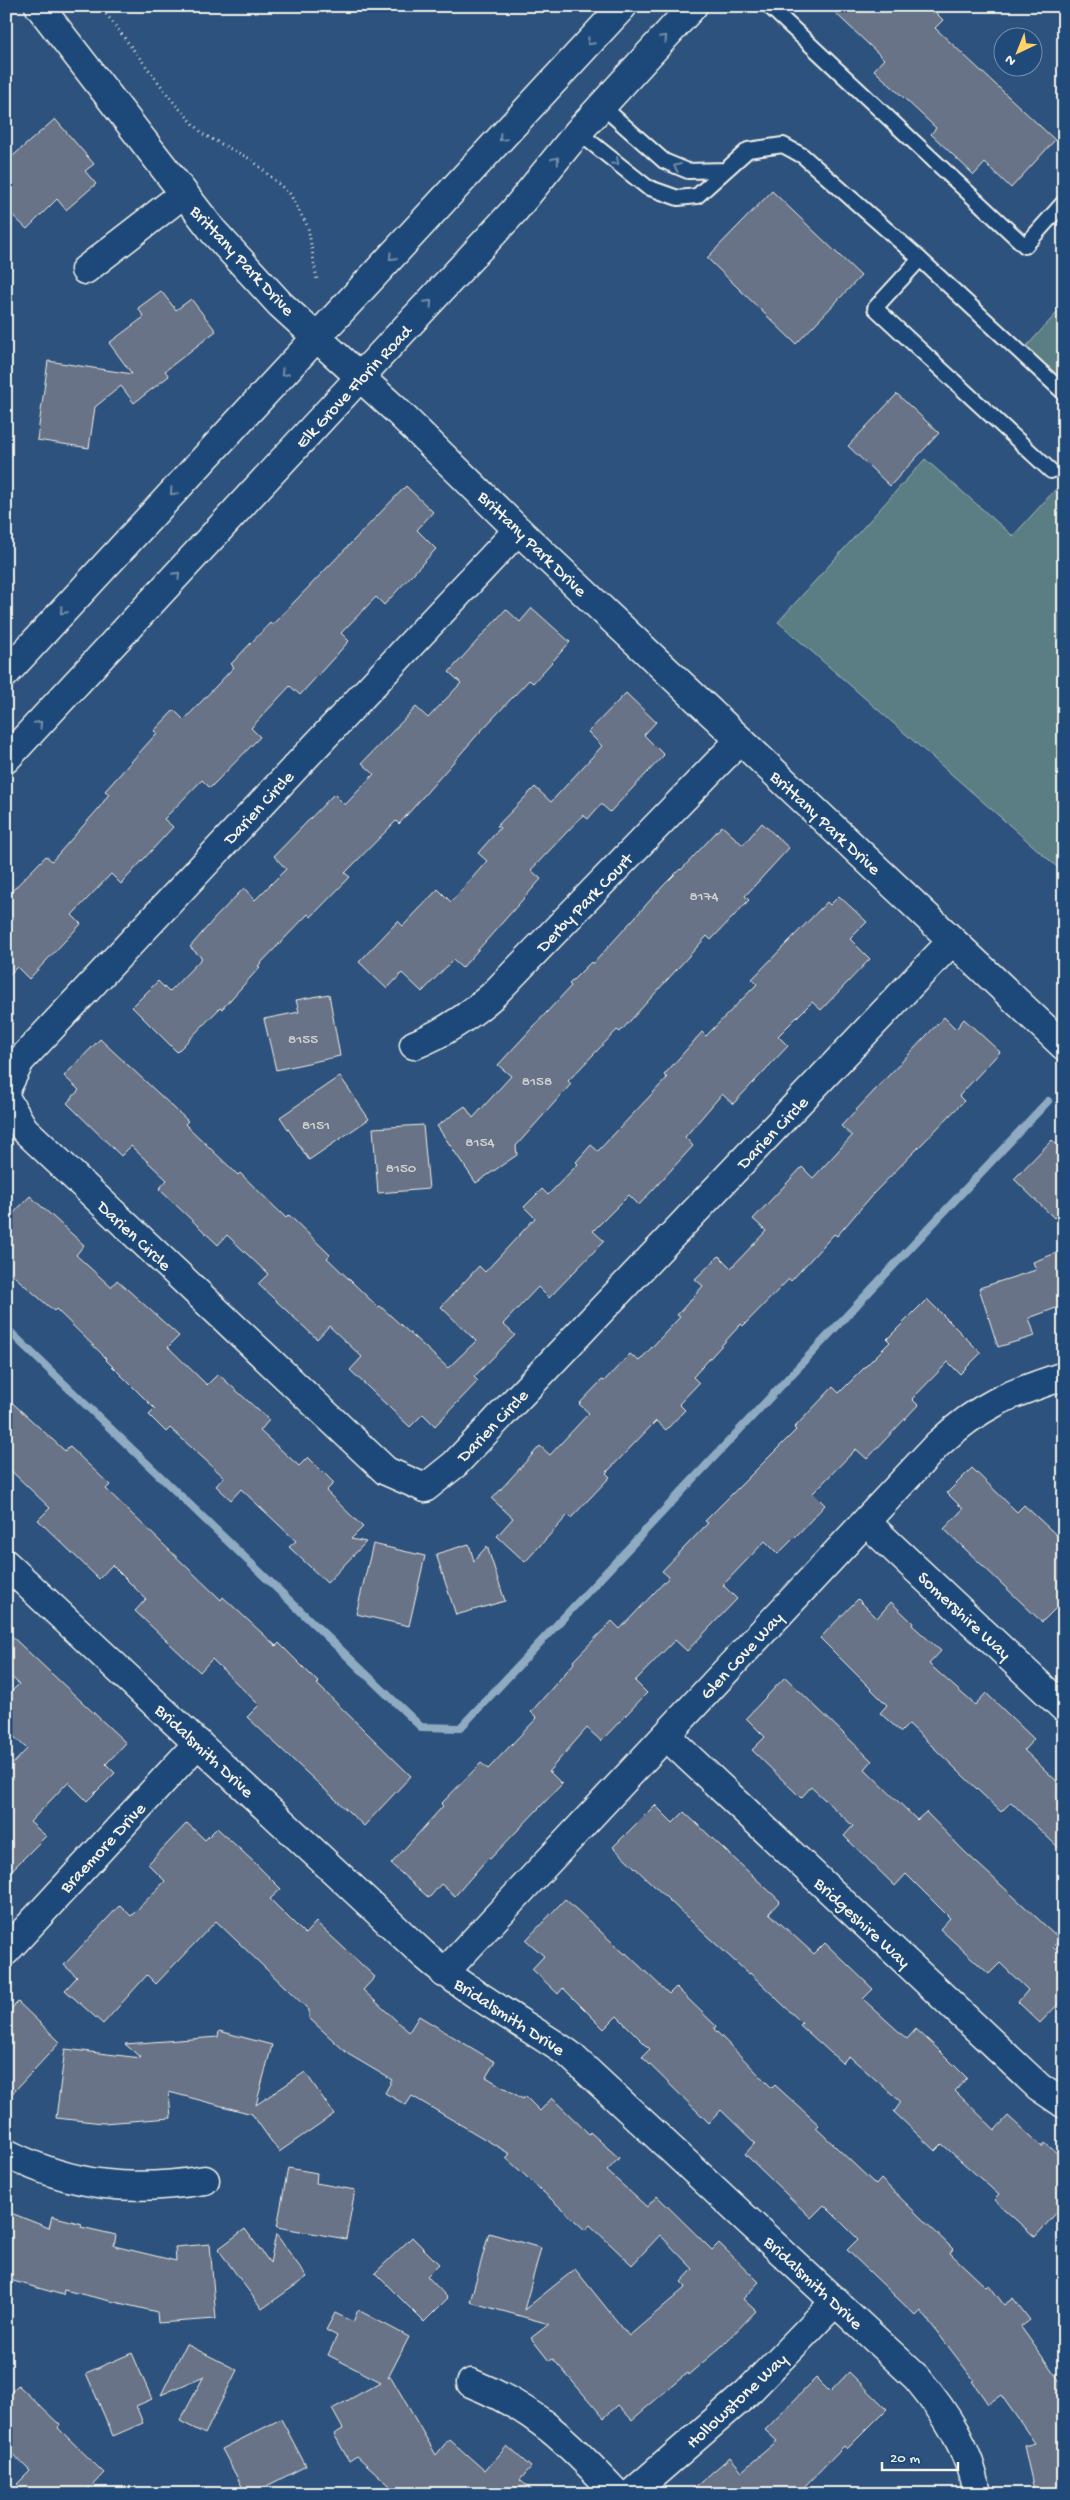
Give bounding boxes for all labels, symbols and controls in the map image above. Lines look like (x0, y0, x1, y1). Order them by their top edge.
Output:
north arrow (992, 28, 1042, 78)
one-way arrow (658, 35, 667, 44)
one-way arrow (587, 36, 596, 45)
text: N (1002, 50, 1020, 69)
one-way arrow (499, 132, 508, 141)
one-way arrow (550, 156, 559, 165)
one-way arrow (610, 157, 619, 166)
one-way arrow (673, 162, 682, 173)
street label: Brittany Park Drive (184, 201, 298, 322)
one-way arrow (388, 251, 397, 260)
one-way arrow (424, 299, 433, 308)
street label: Elk Grove Florin Road (292, 321, 418, 454)
one-way arrow (281, 367, 290, 376)
one-way arrow (170, 486, 179, 495)
street label: Brittany Park Drive (472, 487, 591, 603)
one-way arrow (171, 572, 180, 581)
one-way arrow (60, 606, 69, 615)
one-way arrow (33, 720, 42, 729)
street label: Brittany Park Drive (764, 766, 885, 881)
street label: Darien Circle (220, 767, 300, 851)
street label: Derby Park Court (532, 849, 640, 958)
house number: 8174 (689, 888, 719, 906)
house number: 8155 (288, 1031, 318, 1049)
house number: 8158 (522, 1073, 552, 1091)
street label: Darien Circle (733, 1092, 814, 1175)
house number: 8151 (302, 1117, 330, 1135)
house number: 8154 (465, 1134, 495, 1152)
house number: 8150 (386, 1160, 417, 1178)
street label: Darien Circle (91, 1197, 175, 1277)
street label: Darien Circle (453, 1385, 534, 1468)
street label: Somershire Way (912, 1568, 1015, 1666)
street label: Glen Cove Way (697, 1608, 789, 1705)
street label: Bridalsmith Drive (149, 1700, 258, 1804)
street label: Braemore Drive (56, 1799, 152, 1899)
street label: Bridgeshire Way (808, 1873, 914, 1974)
street label: Bridalsmith Drive (448, 1974, 569, 2062)
street label: Bridalsmith Drive (758, 2232, 867, 2336)
street label: Hollowstone Way (683, 2350, 793, 2454)
scale bar (882, 2440, 959, 2472)
text: 20 m (890, 2450, 920, 2468)

